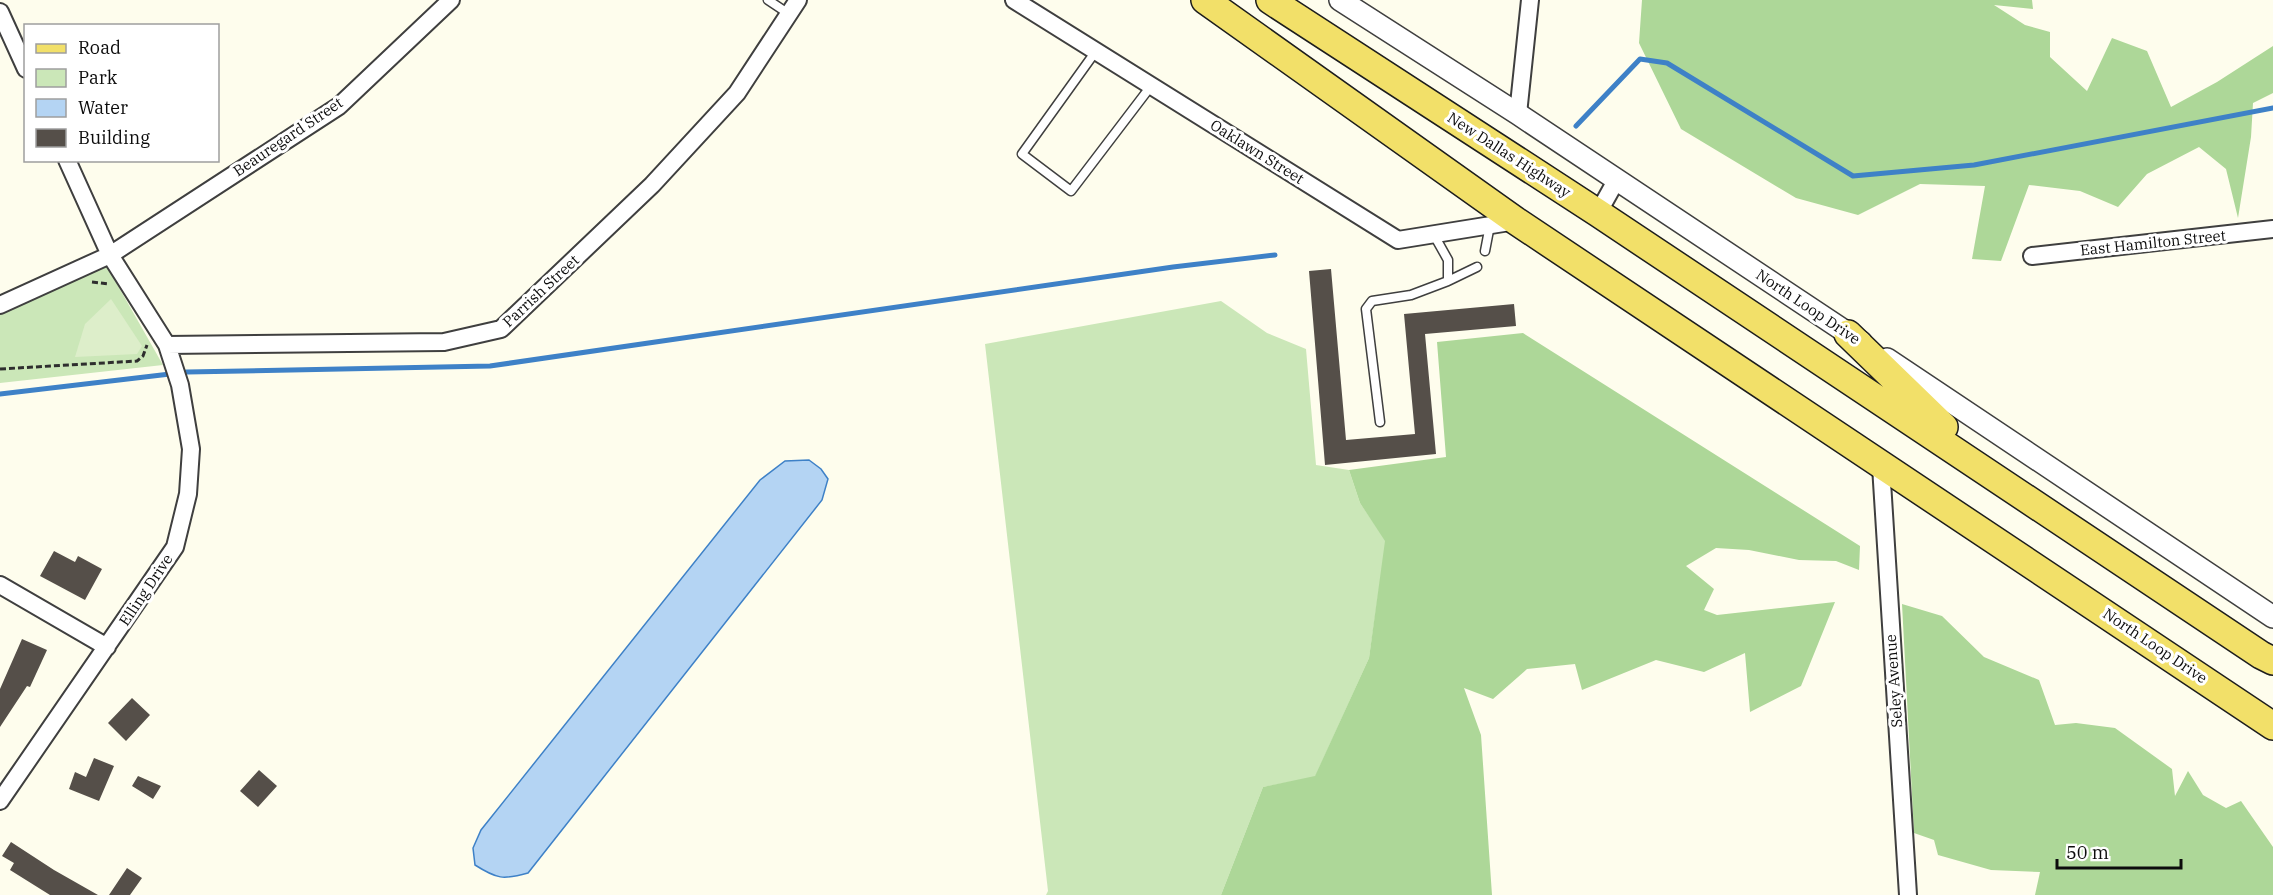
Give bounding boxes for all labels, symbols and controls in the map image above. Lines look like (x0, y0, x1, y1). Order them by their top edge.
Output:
legend (24, 24, 219, 162)
text: Road (78, 36, 121, 59)
text: Park (78, 66, 118, 89)
street label: Beauregard Street (229, 93, 346, 180)
text: Water (78, 96, 128, 119)
street label: New Dallas Highway (1444, 108, 1574, 201)
street label: Oaklawn Street (1207, 115, 1308, 188)
text: Building (78, 126, 150, 149)
street label: East Hamilton Street (2079, 225, 2227, 260)
street label: Parrish Street (498, 250, 583, 331)
street label: North Loop Drive (1753, 265, 1864, 348)
street label: Elling Drive (115, 550, 177, 629)
street label: North Loop Drive (2100, 604, 2211, 687)
street label: Seley Avenue (1881, 634, 1906, 728)
scale bar (2057, 832, 2182, 870)
text: 50 m (2066, 841, 2109, 864)

